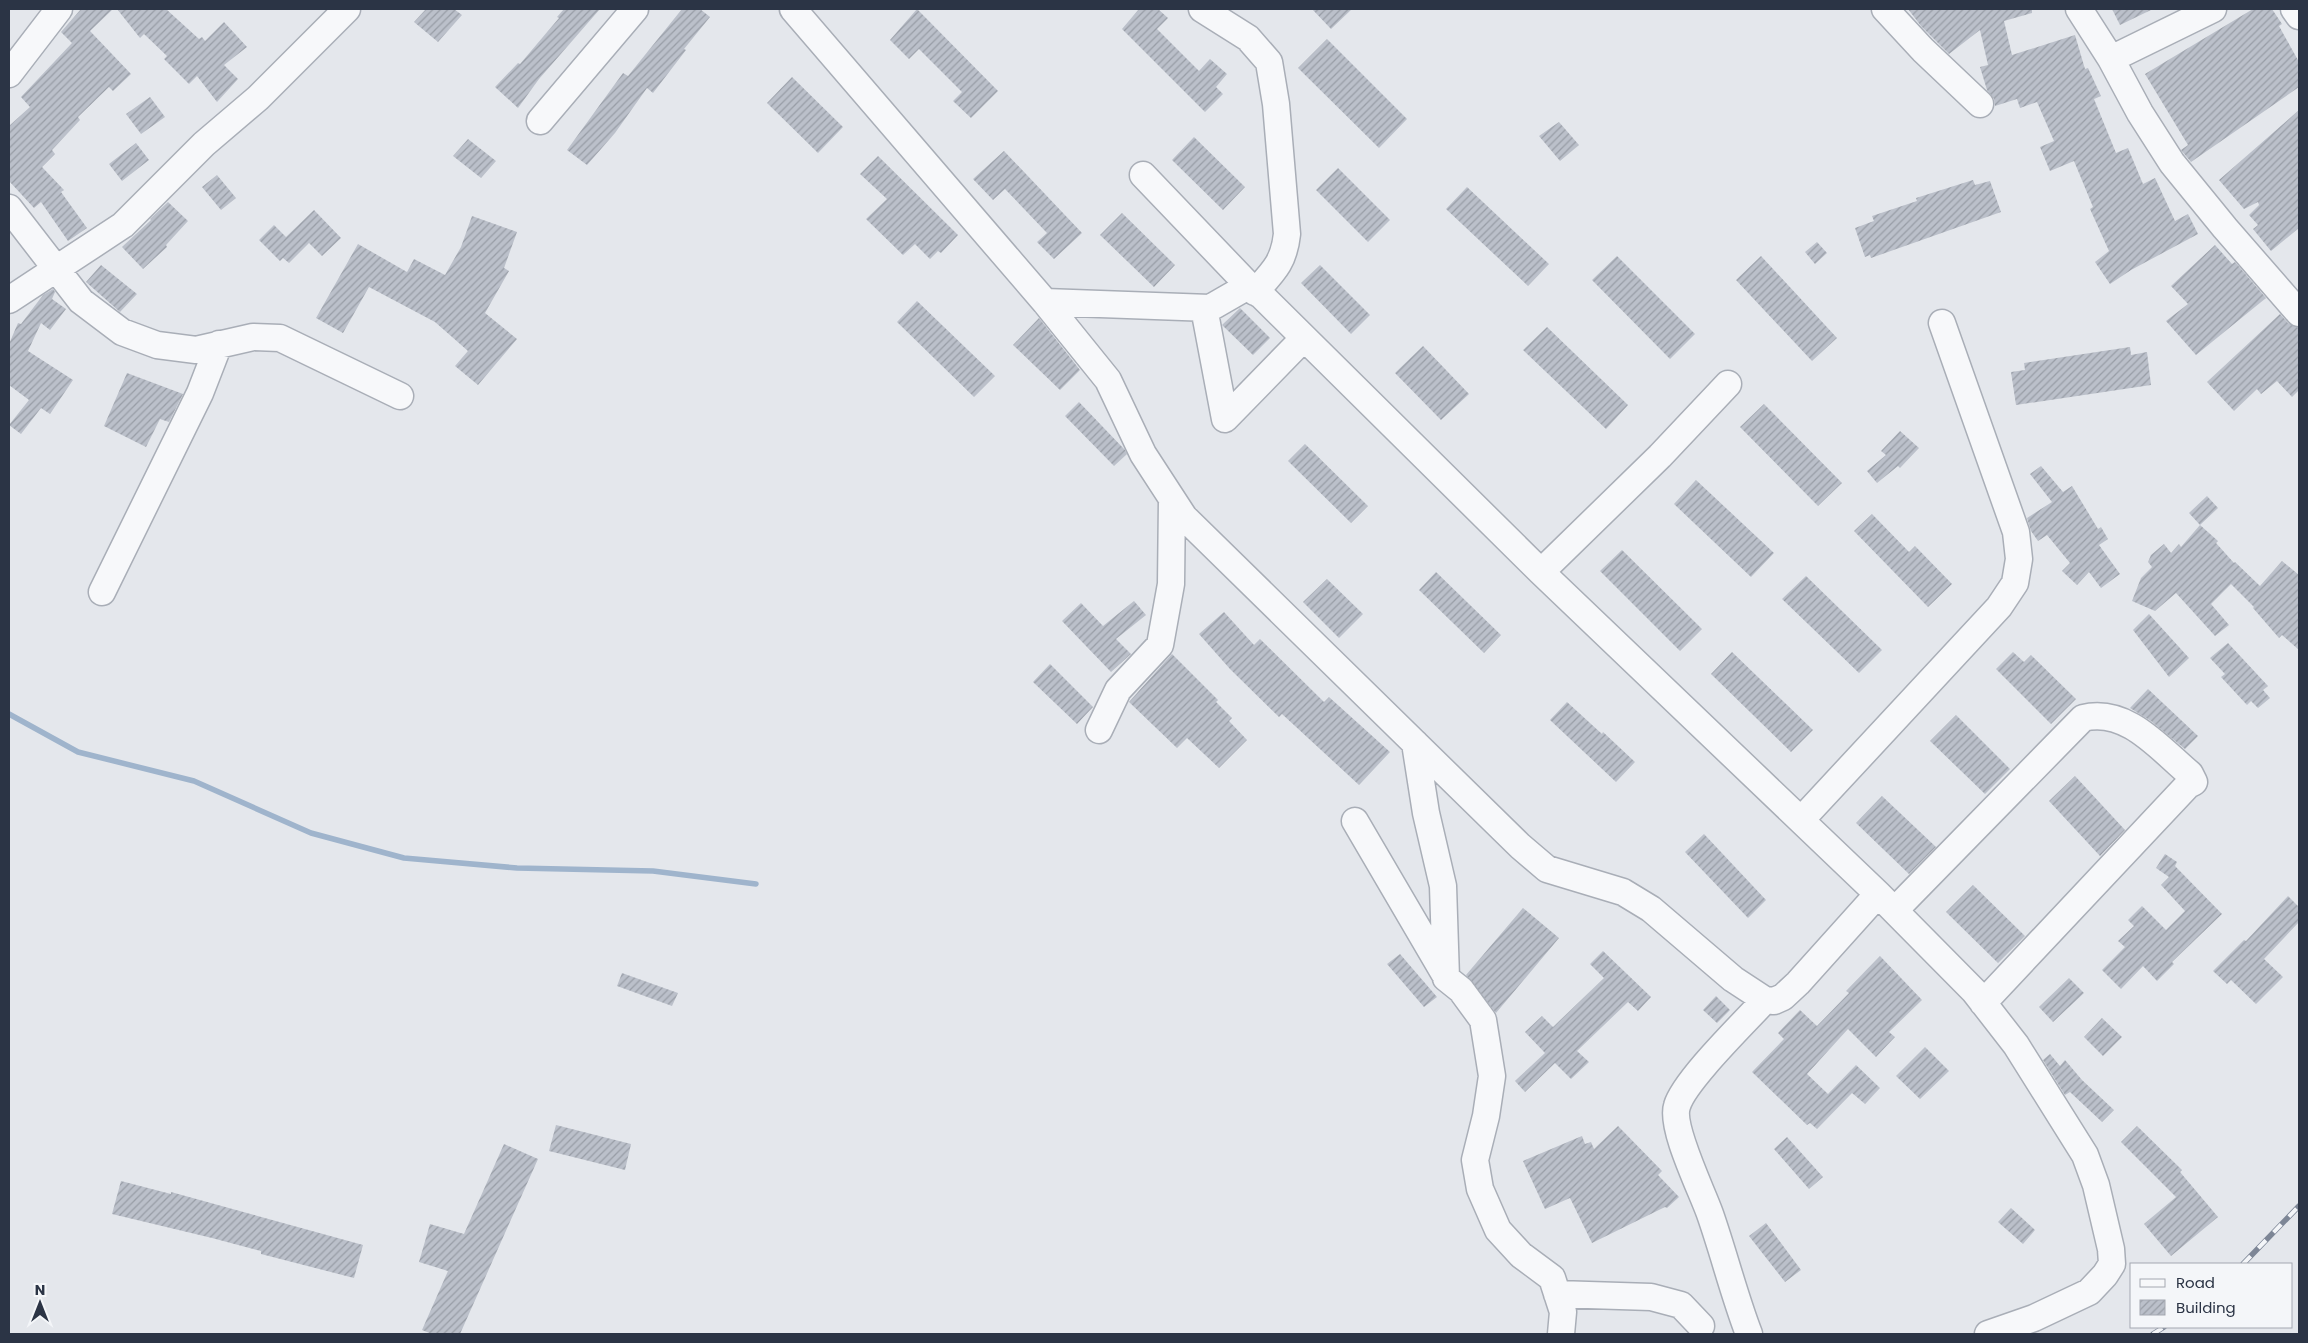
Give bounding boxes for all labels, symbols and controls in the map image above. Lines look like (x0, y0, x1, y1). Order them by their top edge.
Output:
legend (2130, 1263, 2293, 1328)
text: Road (2176, 1272, 2215, 1293)
north arrow (15, 1278, 65, 1328)
text: N (35, 1280, 45, 1300)
text: Building (2176, 1297, 2236, 1318)

